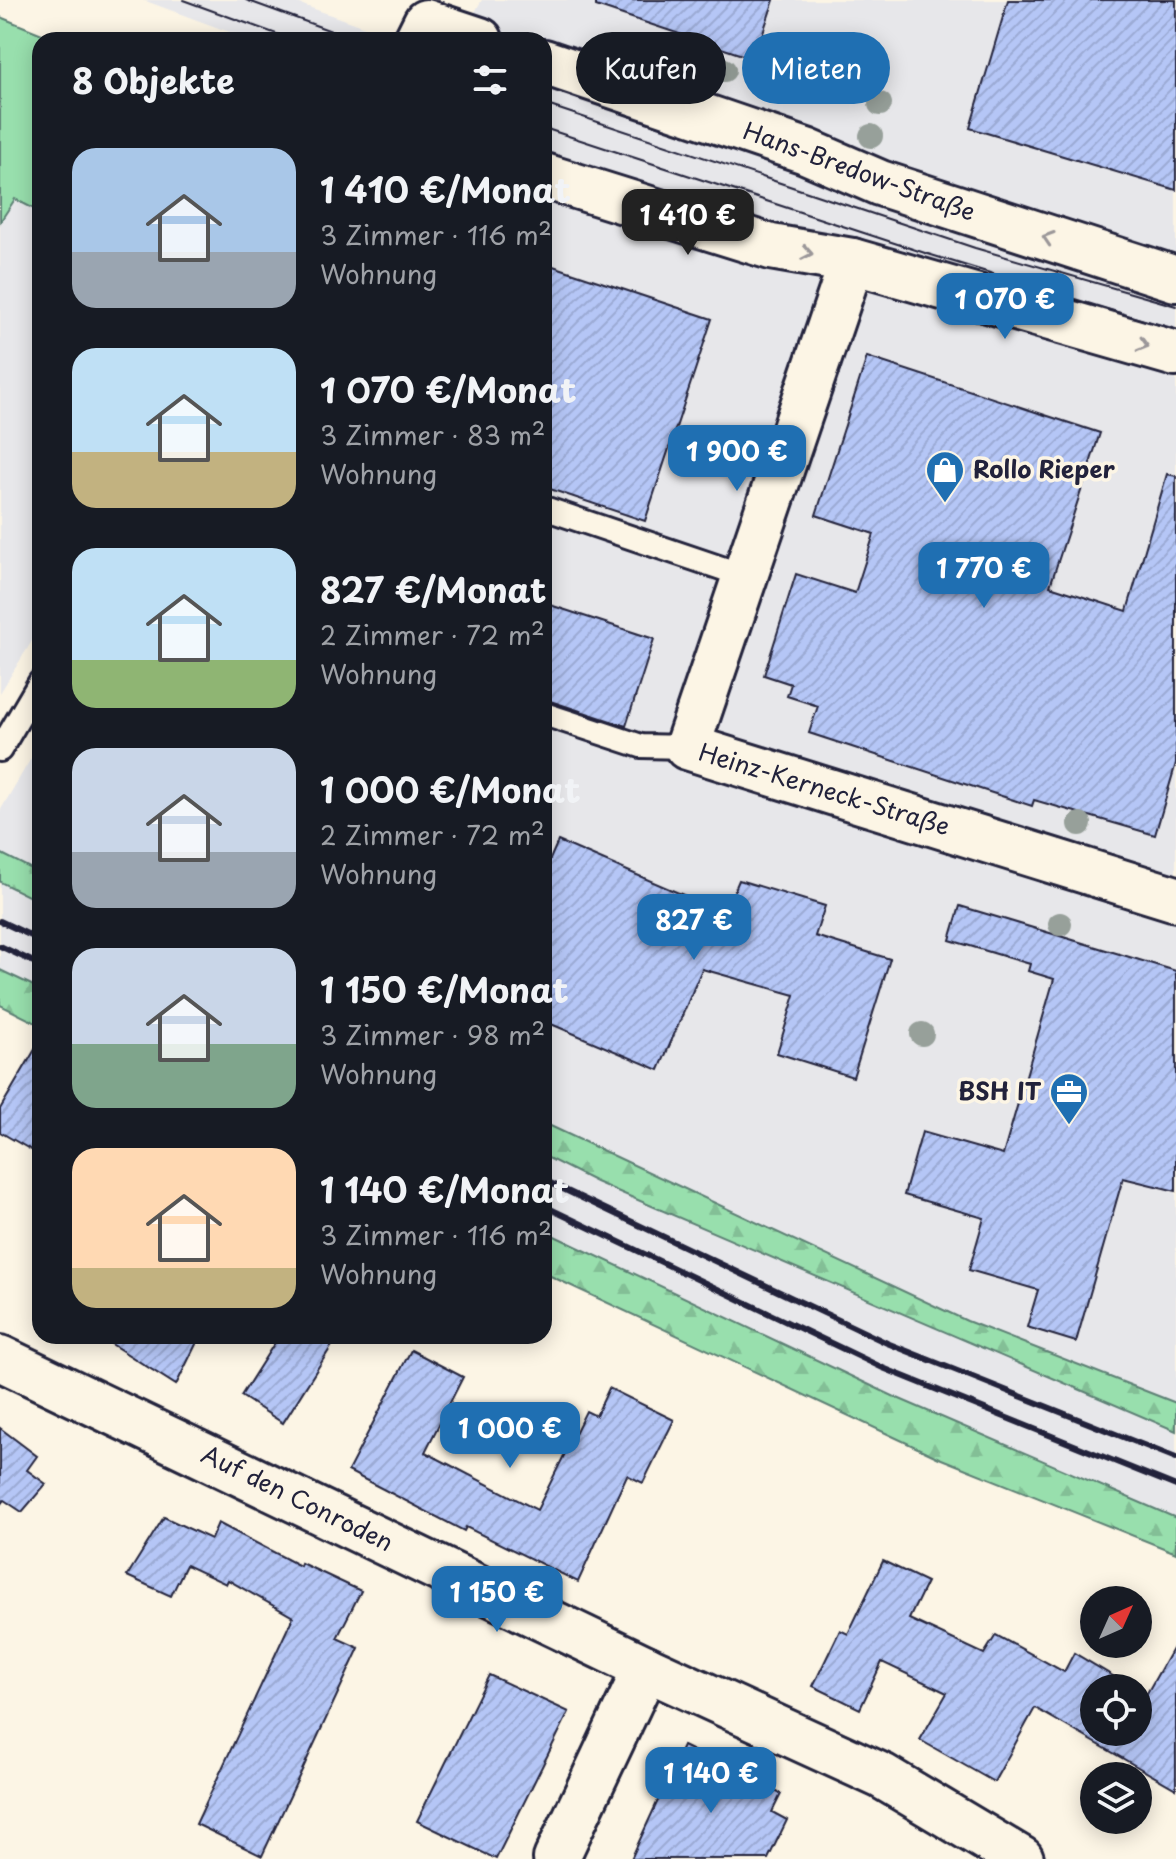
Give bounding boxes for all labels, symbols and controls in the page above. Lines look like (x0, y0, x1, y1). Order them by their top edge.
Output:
chip: Kaufen (576, 32, 726, 104)
chip: Mieten (742, 32, 890, 104)
text: 8 Objekte (72, 54, 235, 106)
icon: filters (468, 58, 512, 102)
street label: Hans-Bredow-Straße (738, 111, 981, 229)
text: 1 410 €/Monat (320, 163, 571, 215)
icon: home (136, 180, 232, 276)
pin: 1 410 € (614, 189, 762, 257)
text: 1 410 € (640, 195, 736, 234)
text: 3 Zimmer · 116 m² (320, 215, 552, 254)
one-way arrow (1042, 231, 1056, 247)
one-way arrow (800, 244, 814, 261)
text: Wohnung (320, 254, 437, 293)
pin: 1 070 € (931, 273, 1079, 341)
text: 1 070 € (955, 279, 1055, 318)
one-way arrow (1135, 336, 1149, 352)
text: 1 070 €/Monat (320, 363, 577, 415)
icon: home (136, 380, 232, 476)
text: 3 Zimmer · 83 m² (320, 415, 545, 454)
pin: 1 900 € (663, 425, 811, 493)
text: 1 900 € (686, 431, 788, 470)
shop icon: Rollo Rieper (924, 449, 966, 504)
place label: Rollo Rieper (973, 450, 1115, 486)
text: Wohnung (320, 454, 437, 493)
pin: 1 770 € (910, 542, 1058, 610)
text: 1 770 € (936, 548, 1032, 587)
text: 827 €/Monat (320, 563, 546, 615)
icon: home (136, 580, 232, 676)
text: 2 Zimmer · 72 m² (320, 615, 545, 654)
text: Wohnung (320, 654, 437, 693)
street label: Heinz-Kerneck-Straße (695, 733, 955, 843)
text: 1 000 €/Monat (320, 763, 581, 815)
icon: home (136, 780, 232, 876)
text: 2 Zimmer · 72 m² (320, 815, 545, 854)
text: Wohnung (320, 854, 437, 893)
pin: 827 € (638, 894, 750, 962)
text: 827 € (655, 900, 733, 939)
text: 1 150 €/Monat (320, 963, 569, 1015)
icon: home (136, 980, 232, 1076)
text: 3 Zimmer · 98 m² (320, 1015, 545, 1054)
text: Wohnung (320, 1054, 437, 1093)
office icon: BSH IT (1048, 1071, 1090, 1126)
place label: BSH IT (958, 1072, 1042, 1108)
text: 1 140 €/Monat (320, 1163, 570, 1215)
icon: home (136, 1180, 232, 1276)
text: 3 Zimmer · 116 m² (320, 1215, 552, 1254)
text: Wohnung (320, 1254, 437, 1293)
pin: 1 000 € (436, 1402, 584, 1470)
text: 1 000 € (458, 1408, 562, 1447)
street label: Auf den Conroden (196, 1435, 400, 1559)
pin: 1 150 € (423, 1566, 571, 1634)
text: 1 150 € (450, 1572, 544, 1611)
north arrow (1080, 1586, 1152, 1658)
map controls (1080, 1586, 1152, 1834)
button: locate (1080, 1674, 1152, 1746)
pin: 1 140 € (637, 1747, 785, 1815)
text: 1 140 € (663, 1753, 759, 1792)
button: layers (1080, 1762, 1152, 1834)

